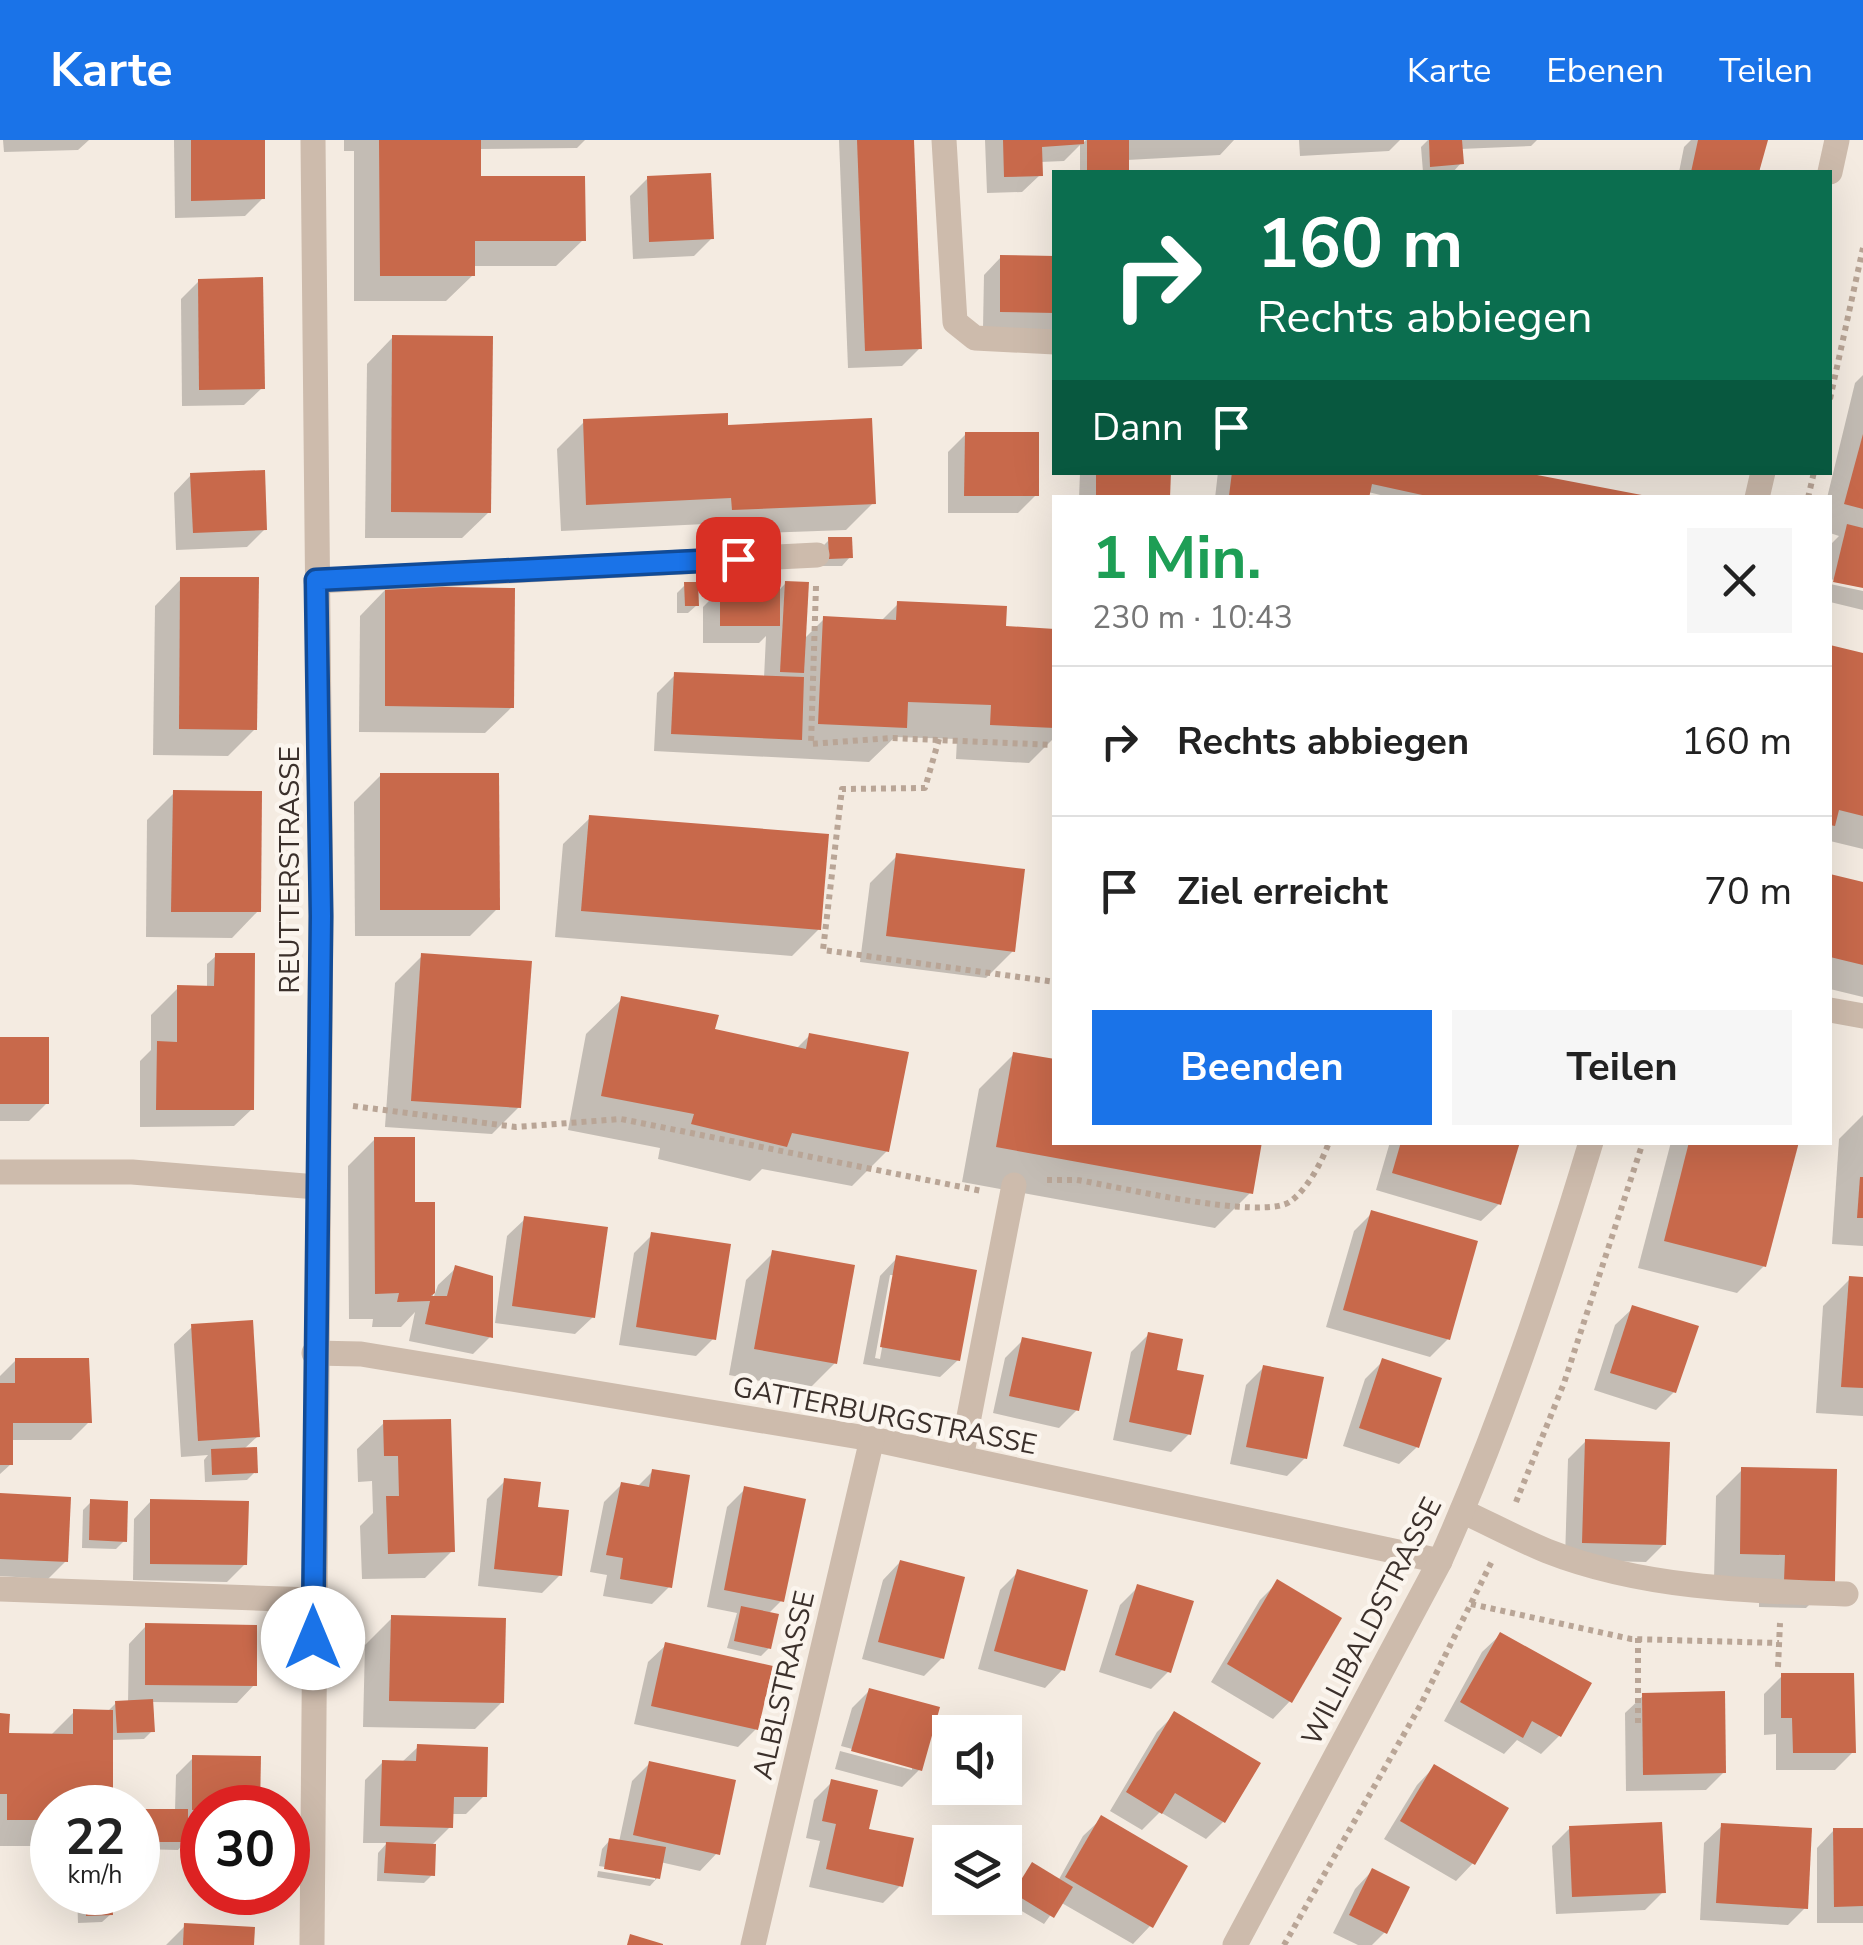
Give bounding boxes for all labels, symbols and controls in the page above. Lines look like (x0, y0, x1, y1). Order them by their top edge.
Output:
text: Karte (50, 37, 173, 103)
text: Karte (1407, 47, 1491, 94)
text: Ebenen (1546, 47, 1664, 94)
text: Teilen (1719, 47, 1813, 94)
text: 160 m (1257, 196, 1463, 292)
icon: right (1092, 210, 1222, 340)
text: Rechts abbiegen (1257, 287, 1592, 348)
icon: arrive (1204, 400, 1259, 455)
text: Dann (1092, 402, 1184, 453)
pin (696, 517, 781, 602)
text: 1 Min. (1092, 517, 1262, 599)
button: close (1687, 528, 1792, 633)
icon: arrive (711, 532, 766, 587)
text: 230 m · 10:43 (1092, 596, 1293, 639)
icon: right (1092, 714, 1147, 769)
text: Rechts abbiegen (1177, 716, 1469, 767)
text: 160 m (1681, 716, 1792, 767)
street label: REUTTERSTRASSE (271, 746, 309, 994)
icon: arrive (1092, 864, 1147, 919)
text: Ziel erreicht (1177, 866, 1388, 917)
text: 70 m (1704, 866, 1792, 917)
button: Beenden (1092, 1010, 1432, 1125)
button: Teilen (1452, 1010, 1792, 1125)
street label: GATTERBURGSTRASSE (730, 1368, 1040, 1464)
street label: WILLIBALDSTRASSE (1293, 1491, 1451, 1752)
position arrow (261, 1586, 365, 1690)
street label: ALBLSTRASSE (744, 1587, 824, 1783)
map controls (932, 1715, 1022, 1915)
button: sound (932, 1715, 1022, 1805)
speed limit sign: 30 (180, 1785, 310, 1915)
text: 22 (65, 1803, 125, 1872)
button: layers (932, 1825, 1022, 1915)
text: km/h (67, 1858, 123, 1892)

